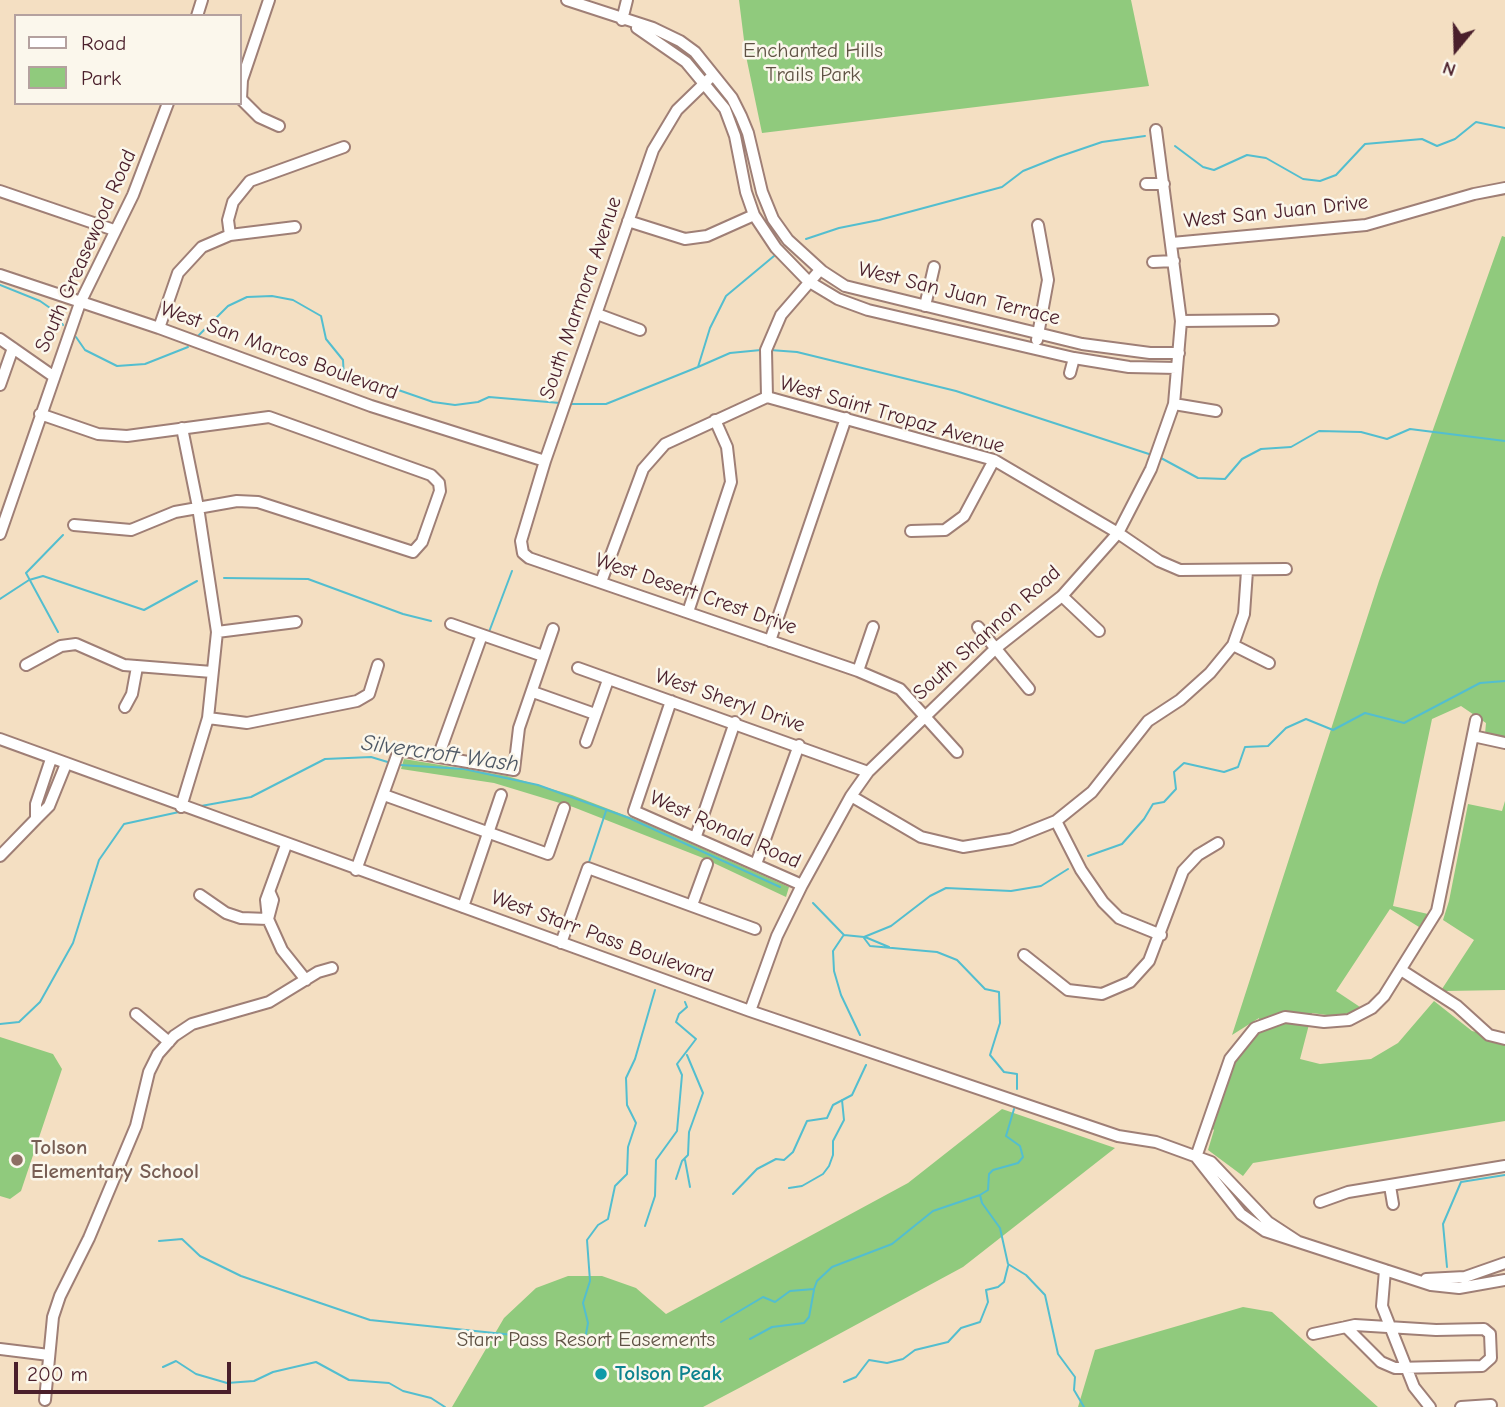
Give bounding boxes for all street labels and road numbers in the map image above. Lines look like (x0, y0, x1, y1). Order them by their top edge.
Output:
street label: South Greasewood Road (30, 146, 142, 356)
street label: West San Juan Drive (1183, 190, 1369, 234)
street label: South Marmora Avenue (534, 193, 628, 403)
street label: West San Juan Terrace (855, 257, 1063, 331)
street label: West San Marcos Boulevard (157, 296, 401, 406)
street label: West Saint Tropaz Avenue (777, 371, 1007, 459)
street label: West Desert Crest Drive (592, 548, 800, 640)
street label: South Shannon Road (908, 560, 1066, 706)
street label: West Sheryl Drive (652, 664, 808, 738)
street label: West Ronald Road (645, 785, 805, 875)
street label: West Starr Pass Boulevard (487, 885, 717, 989)

